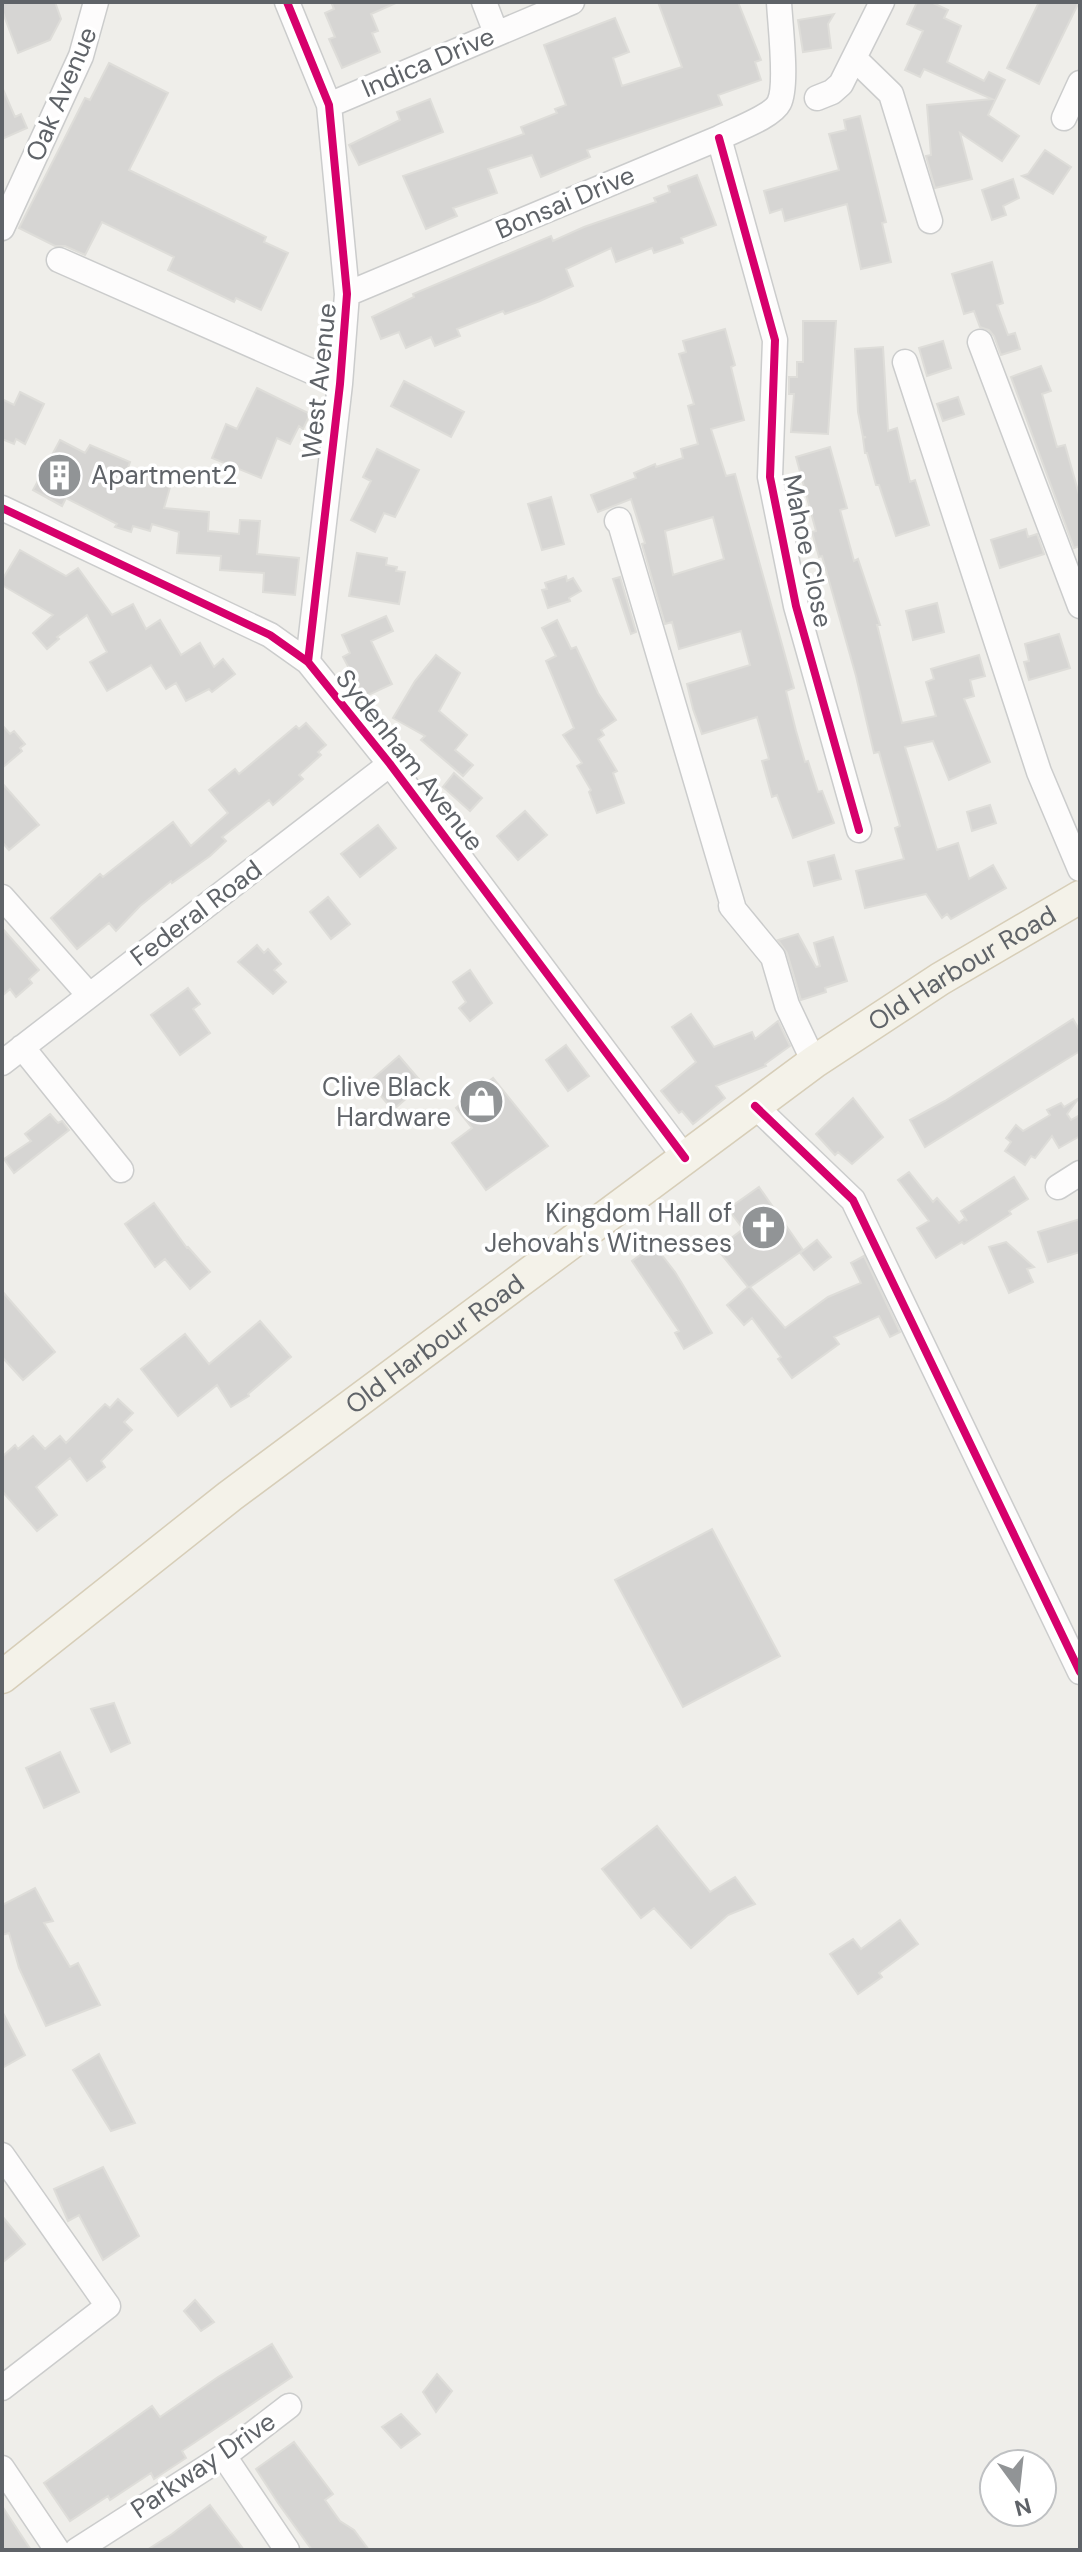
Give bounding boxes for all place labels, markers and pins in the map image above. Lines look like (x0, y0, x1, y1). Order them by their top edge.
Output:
building icon: Apartment2 (36, 451, 84, 499)
place label: Apartment2 (91, 458, 237, 492)
place label: Clive Black Hardware (322, 1070, 451, 1134)
shop icon: Clive Black Hardware (458, 1078, 506, 1126)
place label: Kingdom Hall of Jehovah's Witnesses (484, 1196, 732, 1260)
church icon: Kingdom Hall of Jehovah's Witnesses (739, 1204, 787, 1252)

